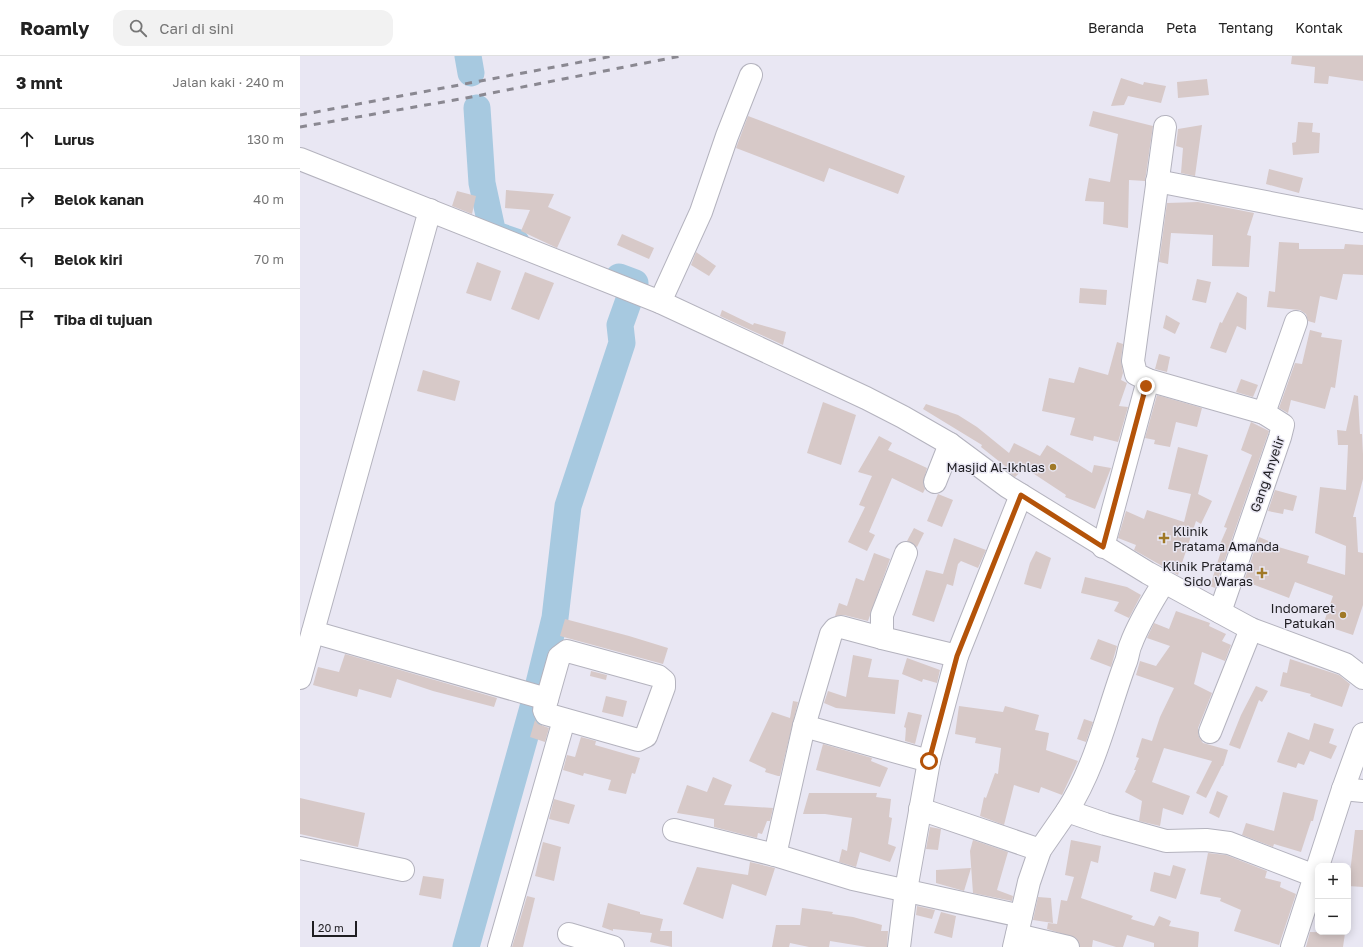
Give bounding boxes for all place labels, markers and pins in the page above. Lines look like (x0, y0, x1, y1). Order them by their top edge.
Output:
place label: Masjid Al-Ikhlas (947, 459, 1045, 475)
marker: Masjid Al-Ikhlas (1048, 462, 1058, 472)
place label: Klinik Pratama Amanda (1173, 523, 1279, 554)
marker: Klinik Pratama Amanda (1158, 532, 1170, 544)
place label: Klinik Pratama Sido Waras (1162, 558, 1253, 589)
marker: Klinik Pratama Sido Waras (1256, 567, 1268, 579)
place label: Indomaret Patukan (1271, 600, 1335, 631)
marker: Indomaret Patukan (1338, 610, 1348, 620)

